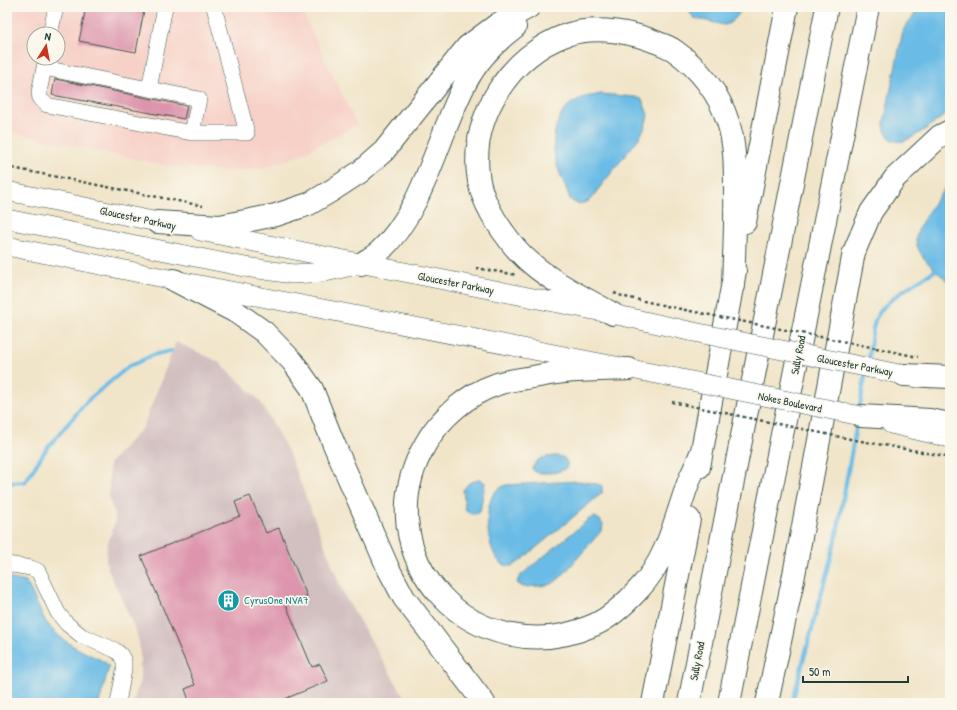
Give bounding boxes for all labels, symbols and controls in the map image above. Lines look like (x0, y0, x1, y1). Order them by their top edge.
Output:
north arrow (26, 26, 66, 66)
text: N (44, 29, 52, 44)
street label: Gloucester Parkway (99, 203, 178, 233)
street label: Gloucester Parkway (417, 269, 496, 297)
street label: Sully Road (787, 334, 809, 376)
street label: Gloucester Parkway (816, 351, 895, 379)
street label: Nokes Boulevard (757, 388, 824, 416)
building icon: CyrusOne NVA7 (215, 587, 241, 613)
place label: CyrusOne NVA7 (244, 593, 308, 607)
street label: Sully Road (686, 640, 708, 682)
scale bar (803, 658, 908, 684)
text: 50 m (809, 663, 830, 680)

